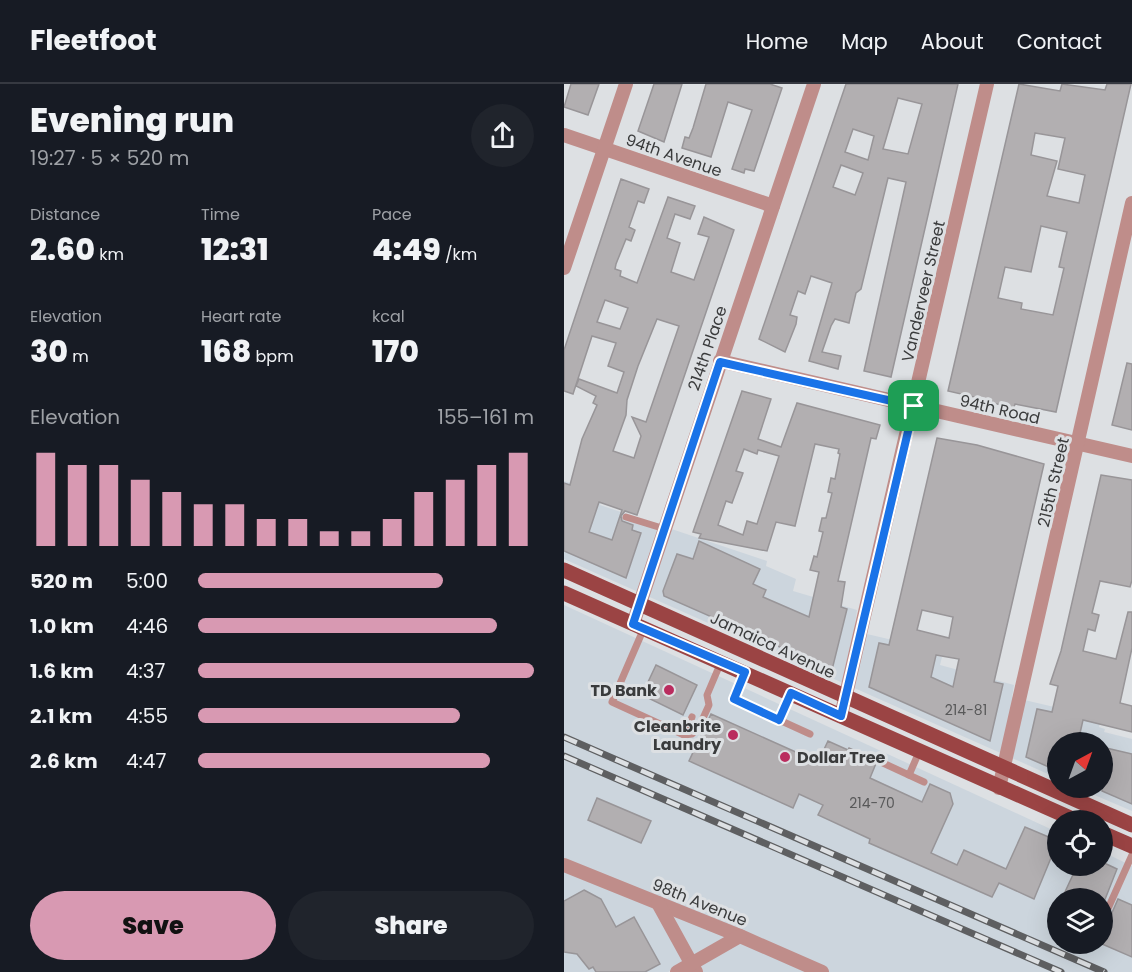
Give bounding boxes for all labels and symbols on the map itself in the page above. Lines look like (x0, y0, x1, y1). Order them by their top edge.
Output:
street label: 94th Avenue (623, 128, 725, 183)
street label: Vanderveer Street (896, 218, 951, 364)
street label: 214th Place (682, 303, 733, 394)
pin (888, 380, 939, 431)
street label: 94th Road (957, 389, 1042, 430)
street label: 215th Street (1032, 435, 1075, 529)
street label: Jamaica Avenue (707, 606, 839, 685)
place label: TD Bank (590, 679, 657, 702)
marker: TD Bank (662, 683, 676, 697)
house number: 214-81 (945, 700, 987, 720)
place label: Cleanbrite Laundry (634, 715, 722, 756)
marker: Cleanbrite Laundry (726, 728, 740, 742)
north arrow (1047, 732, 1113, 798)
place label: Dollar Tree (797, 746, 886, 769)
marker: Dollar Tree (778, 750, 792, 764)
house number: 214-70 (849, 793, 895, 813)
street label: 98th Avenue (649, 873, 751, 932)

